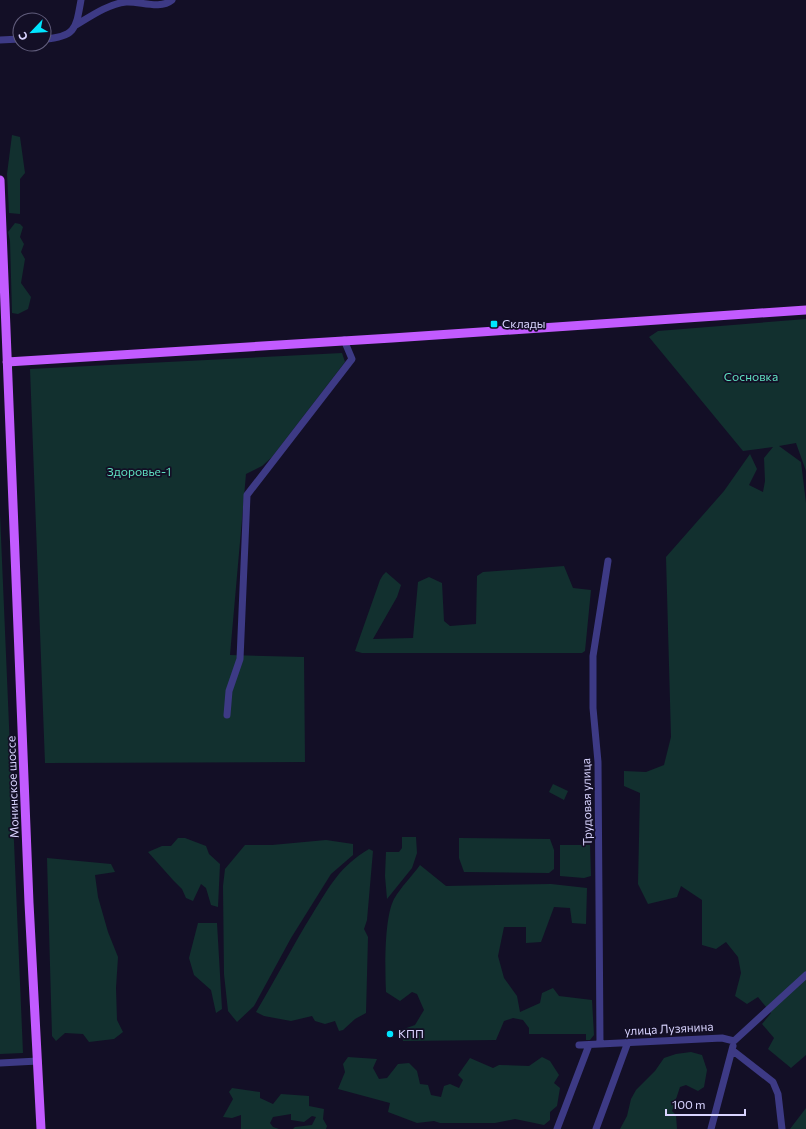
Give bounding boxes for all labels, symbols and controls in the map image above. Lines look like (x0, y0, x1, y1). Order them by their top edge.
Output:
north arrow (12, 12, 52, 52)
text: С (15, 30, 30, 43)
place label: Склады (502, 316, 546, 330)
marker: Склады (489, 319, 499, 329)
park label: Сосновка (724, 369, 778, 383)
park label: Здоровье-1 (107, 464, 171, 478)
street label: Монинское шоссе (3, 736, 21, 838)
street label: Трудовая улица (578, 758, 594, 846)
street label: улица Лузянина (624, 1019, 714, 1037)
place label: КПП (398, 1026, 424, 1040)
marker: КПП (385, 1029, 395, 1039)
scale bar (666, 1091, 745, 1117)
text: 100 m (672, 1097, 706, 1111)

